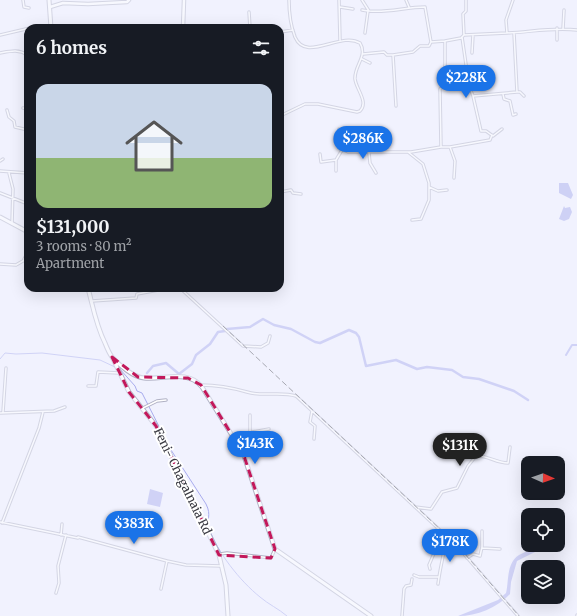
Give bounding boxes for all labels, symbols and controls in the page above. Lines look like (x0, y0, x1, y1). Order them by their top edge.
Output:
text: 6 homes (36, 37, 107, 59)
icon: filters (250, 37, 272, 59)
pin: $228K (438, 65, 494, 99)
text: $228K (446, 69, 486, 86)
icon: home (118, 110, 190, 182)
pin: $286K (335, 126, 391, 160)
text: $286K (342, 130, 384, 147)
text: $131,000 (36, 216, 110, 238)
text: 3 rooms · 80 m² (36, 238, 131, 255)
text: Apartment (36, 255, 104, 272)
street label: Feni- Chagalnaia Rd (151, 425, 215, 537)
pin: $143K (227, 431, 283, 465)
pin: $131K (432, 433, 488, 467)
text: $143K (236, 435, 274, 452)
text: $131K (442, 437, 478, 454)
north arrow (521, 456, 565, 500)
map controls (521, 456, 565, 604)
button: locate (521, 508, 565, 552)
pin: $383K (106, 511, 162, 545)
text: $383K (114, 515, 154, 532)
pin: $178K (422, 529, 478, 563)
text: $178K (431, 533, 469, 550)
button: layers (521, 560, 565, 604)

